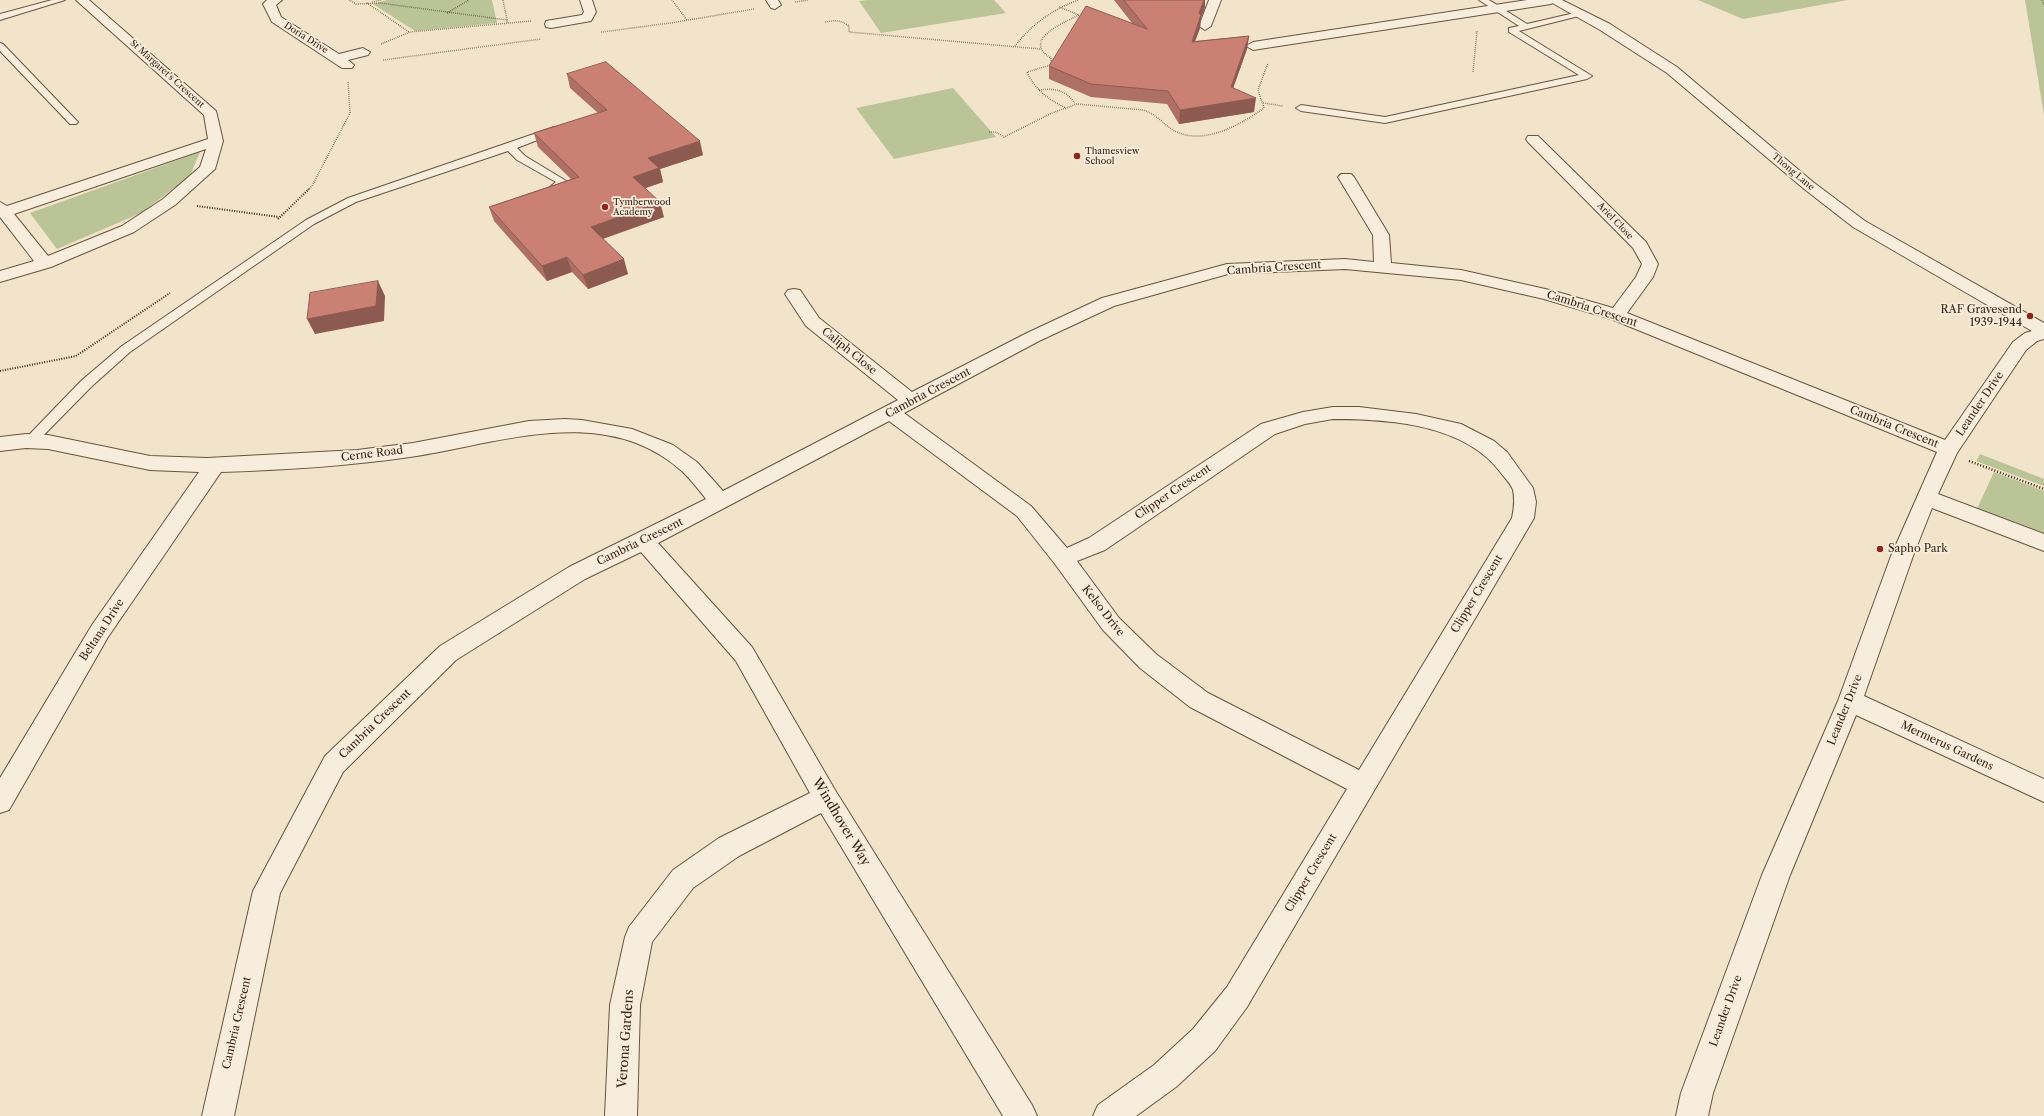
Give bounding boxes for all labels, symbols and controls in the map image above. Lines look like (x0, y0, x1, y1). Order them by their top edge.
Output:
street label: Doria Drive (282, 20, 330, 56)
street label: St Margaret's Crescent (128, 38, 206, 110)
place label: Thamesview School (1085, 146, 1139, 167)
marker: Thamesview School (1072, 151, 1082, 161)
street label: Thong Lane (1770, 151, 1816, 193)
place label: Tymberwood Academy (613, 197, 671, 218)
street label: Ariel Close (1595, 200, 1635, 242)
marker: Tymberwood Academy (600, 202, 610, 212)
street label: Cambria Crescent (1226, 258, 1322, 278)
street label: Cambria Crescent (1545, 288, 1639, 330)
place label: RAF Gravesend 1939-1944 (1940, 303, 2022, 329)
marker: RAF Gravesend 1939-1944 (2025, 311, 2035, 321)
street label: Caliph Close (819, 325, 879, 377)
street label: Cambria Crescent (883, 365, 973, 421)
street label: Leander Drive (1954, 369, 2006, 439)
street label: Cambria Crescent (1848, 403, 1940, 451)
street label: Cerne Road (340, 444, 404, 464)
street label: Clipper Crescent (1132, 462, 1214, 522)
street label: Cambria Crescent (595, 515, 685, 569)
place label: Sapho Park (1888, 542, 1948, 556)
marker: Sapho Park (1875, 544, 1885, 554)
street label: Clipper Crescent (1448, 552, 1506, 636)
street label: Kelso Drive (1079, 583, 1127, 639)
street label: Beltana Drive (77, 597, 127, 663)
street label: Leander Drive (1825, 673, 1865, 747)
street label: Cambria Crescent (336, 686, 414, 762)
street label: Mermerus Gardens (1899, 719, 1995, 773)
street label: Windhover Way (809, 775, 873, 869)
street label: Clipper Crescent (1282, 831, 1340, 915)
street label: Leander Drive (1707, 973, 1745, 1049)
street label: Cambria Crescent (220, 975, 254, 1071)
street label: Verona Gardens (615, 989, 637, 1089)

